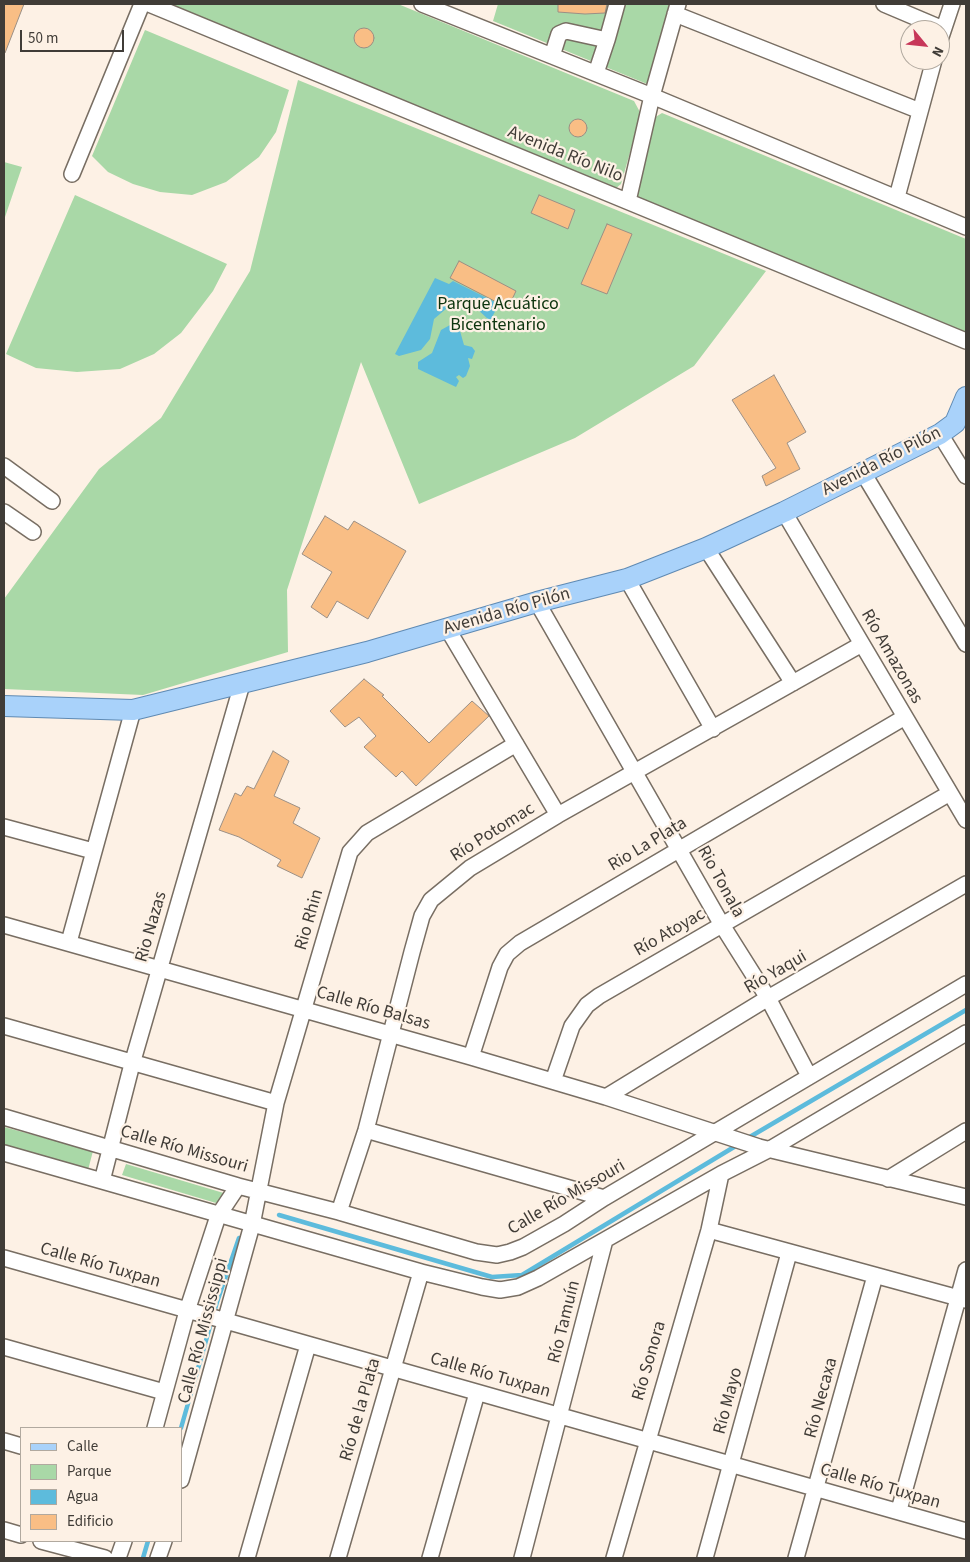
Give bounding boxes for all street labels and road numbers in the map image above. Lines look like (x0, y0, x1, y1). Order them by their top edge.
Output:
street label: Avenida Río Nilo (504, 122, 626, 188)
street label: Avenida Río Pilón (819, 423, 945, 501)
street label: Avenida Río Pilón (441, 584, 573, 640)
street label: Río Amazonas (855, 606, 927, 708)
street label: Río Potomac (447, 799, 539, 867)
street label: Rio La Plata (605, 813, 691, 877)
street label: Rio Tonala (691, 842, 749, 922)
street label: Rio Rhin (291, 887, 329, 953)
street label: Rio Nazas (132, 889, 172, 965)
street label: Río Atoyac (631, 904, 709, 962)
street label: Río Yaqui (741, 946, 811, 1000)
street label: Calle Río Balsas (314, 982, 432, 1036)
street label: Calle Río Missouri (118, 1121, 250, 1179)
street label: Calle Río Missouri (504, 1156, 630, 1240)
street label: Calle Río Tuxpan (37, 1238, 163, 1294)
street label: Calle Río Mississippi (174, 1256, 234, 1406)
street label: Río Tamuín (544, 1278, 586, 1366)
street label: Río Sonora (628, 1319, 672, 1403)
street label: Calle Río Tuxpan (427, 1348, 553, 1404)
street label: Río Necaxa (801, 1355, 843, 1441)
street label: Río de la Plata (336, 1356, 386, 1464)
street label: Río Mayo (710, 1365, 748, 1437)
street label: Calle Río Tuxpan (817, 1459, 943, 1515)

